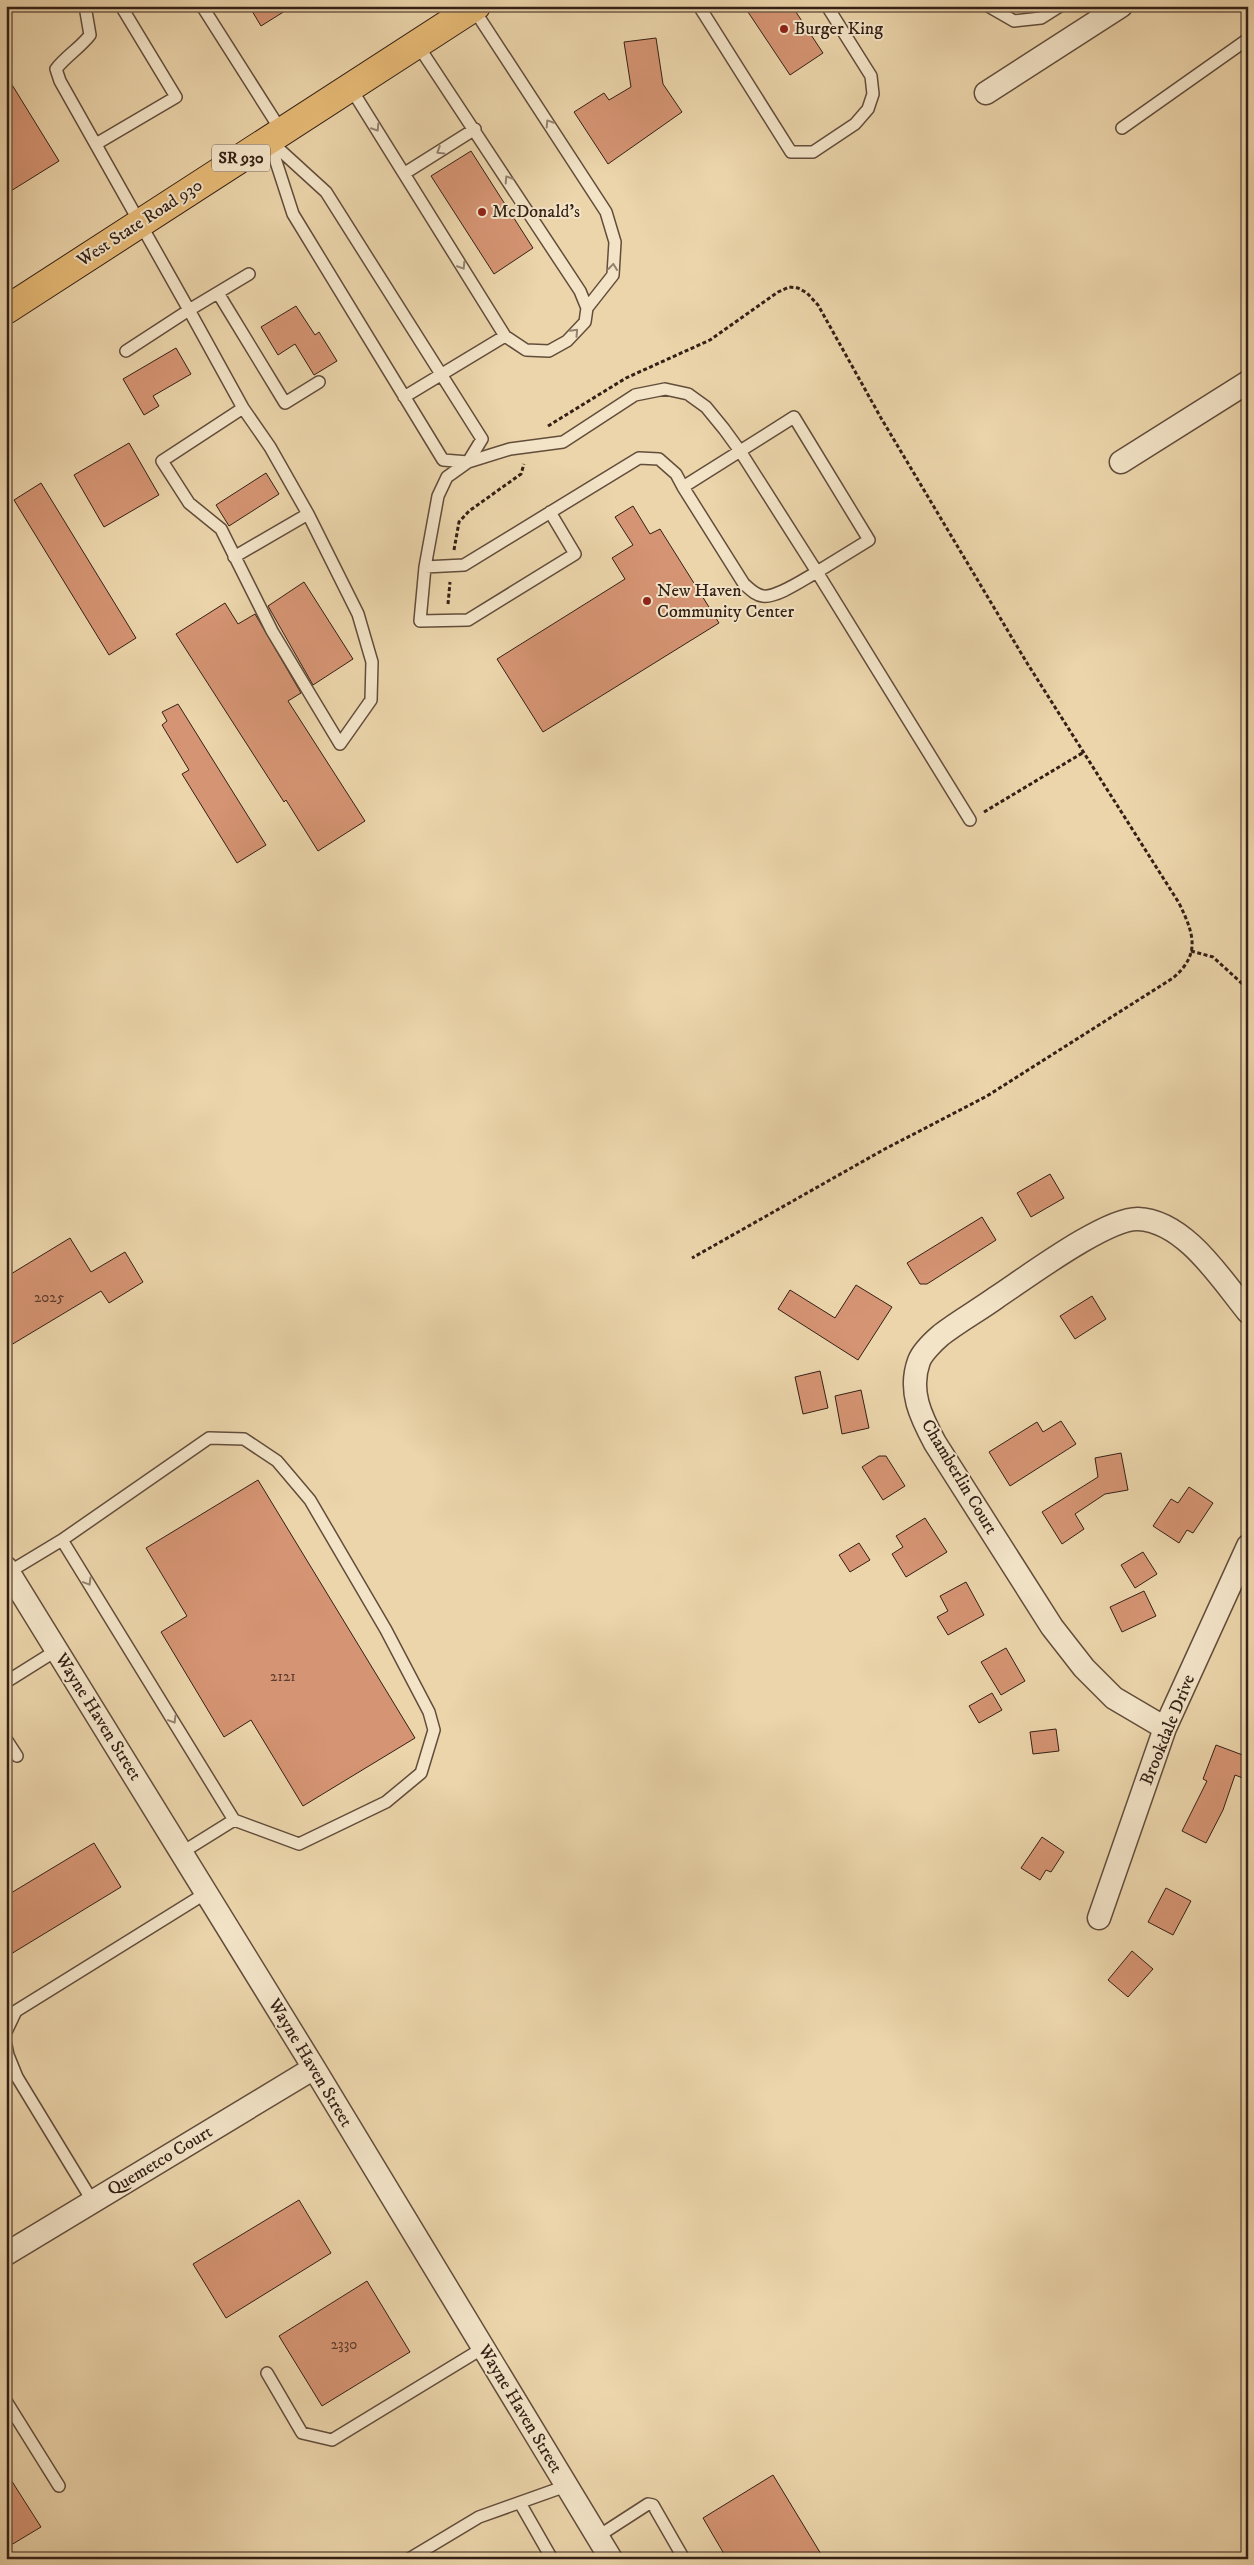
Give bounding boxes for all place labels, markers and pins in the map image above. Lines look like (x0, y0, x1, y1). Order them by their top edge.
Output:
place label: Burger King (794, 18, 883, 40)
marker: Burger King (778, 23, 790, 35)
place label: McDonald's (492, 201, 580, 223)
marker: McDonald's (476, 206, 488, 218)
place label: New Haven Community Center (657, 580, 794, 623)
marker: New Haven Community Center (641, 595, 653, 607)

